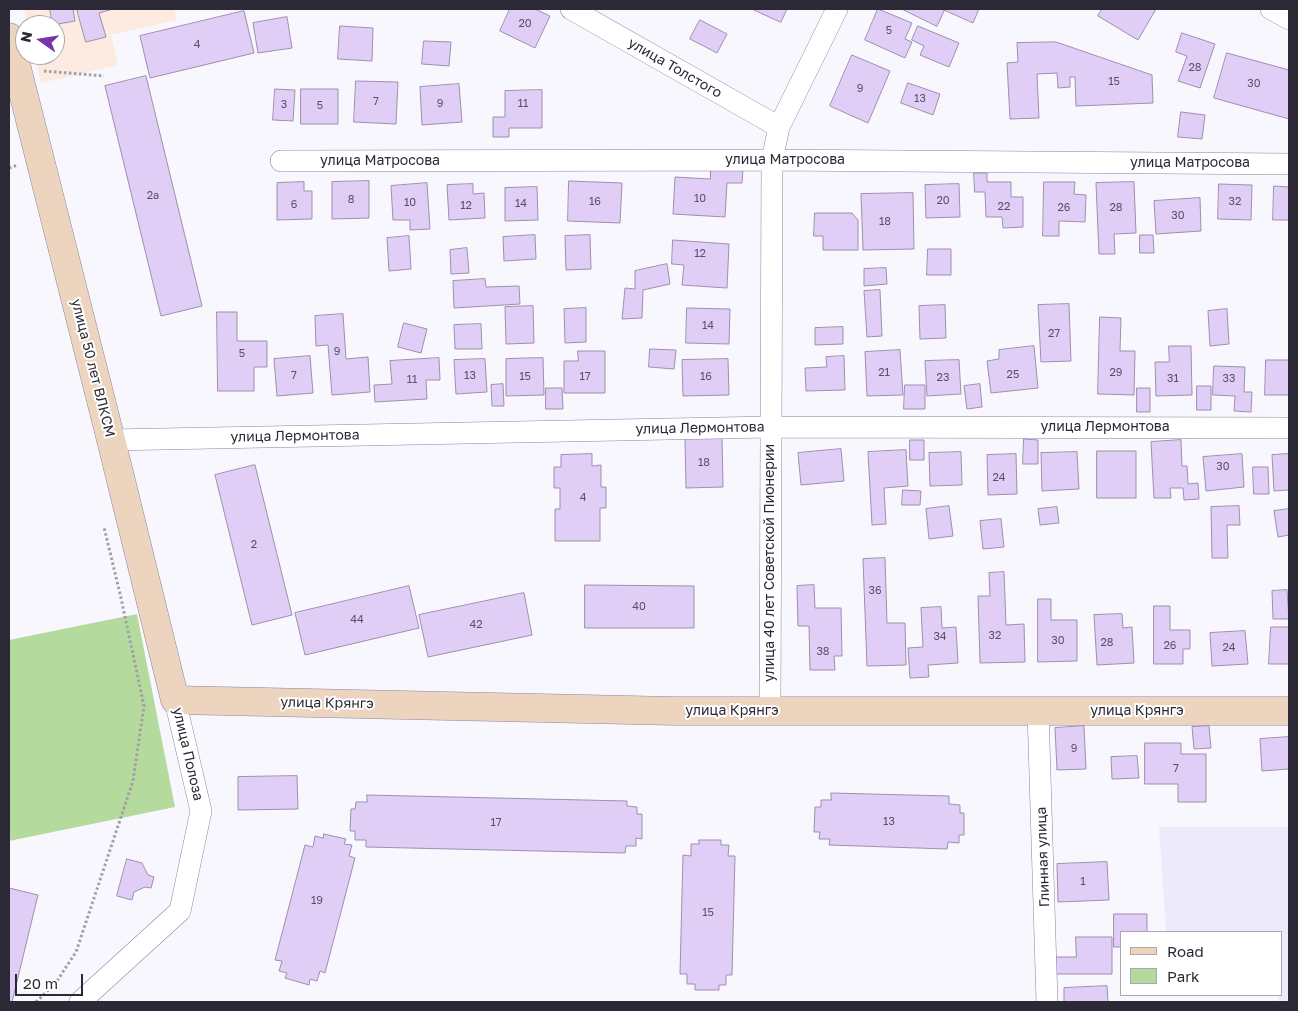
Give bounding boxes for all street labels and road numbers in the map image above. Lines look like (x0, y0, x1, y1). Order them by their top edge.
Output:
street label: улица Толстого (625, 34, 725, 102)
street label: улица Матросова (725, 152, 845, 168)
street label: улица Матросова (320, 153, 440, 169)
street label: улица Матросова (1130, 155, 1250, 171)
street label: улица 50 лет ВЛКСМ (68, 297, 118, 439)
street label: улица Лермонтова (635, 418, 765, 438)
street label: улица Лермонтова (1040, 419, 1170, 435)
street label: улица Лермонтова (230, 426, 360, 446)
street label: улица 40 лет Советской Пионерии (762, 444, 778, 682)
street label: улица Крянгэ (280, 694, 374, 712)
street label: улица Крянгэ (685, 703, 779, 719)
street label: улица Крянгэ (1090, 703, 1184, 719)
street label: улица Полоза (169, 706, 207, 802)
street label: Глинная улица (1033, 806, 1053, 908)

